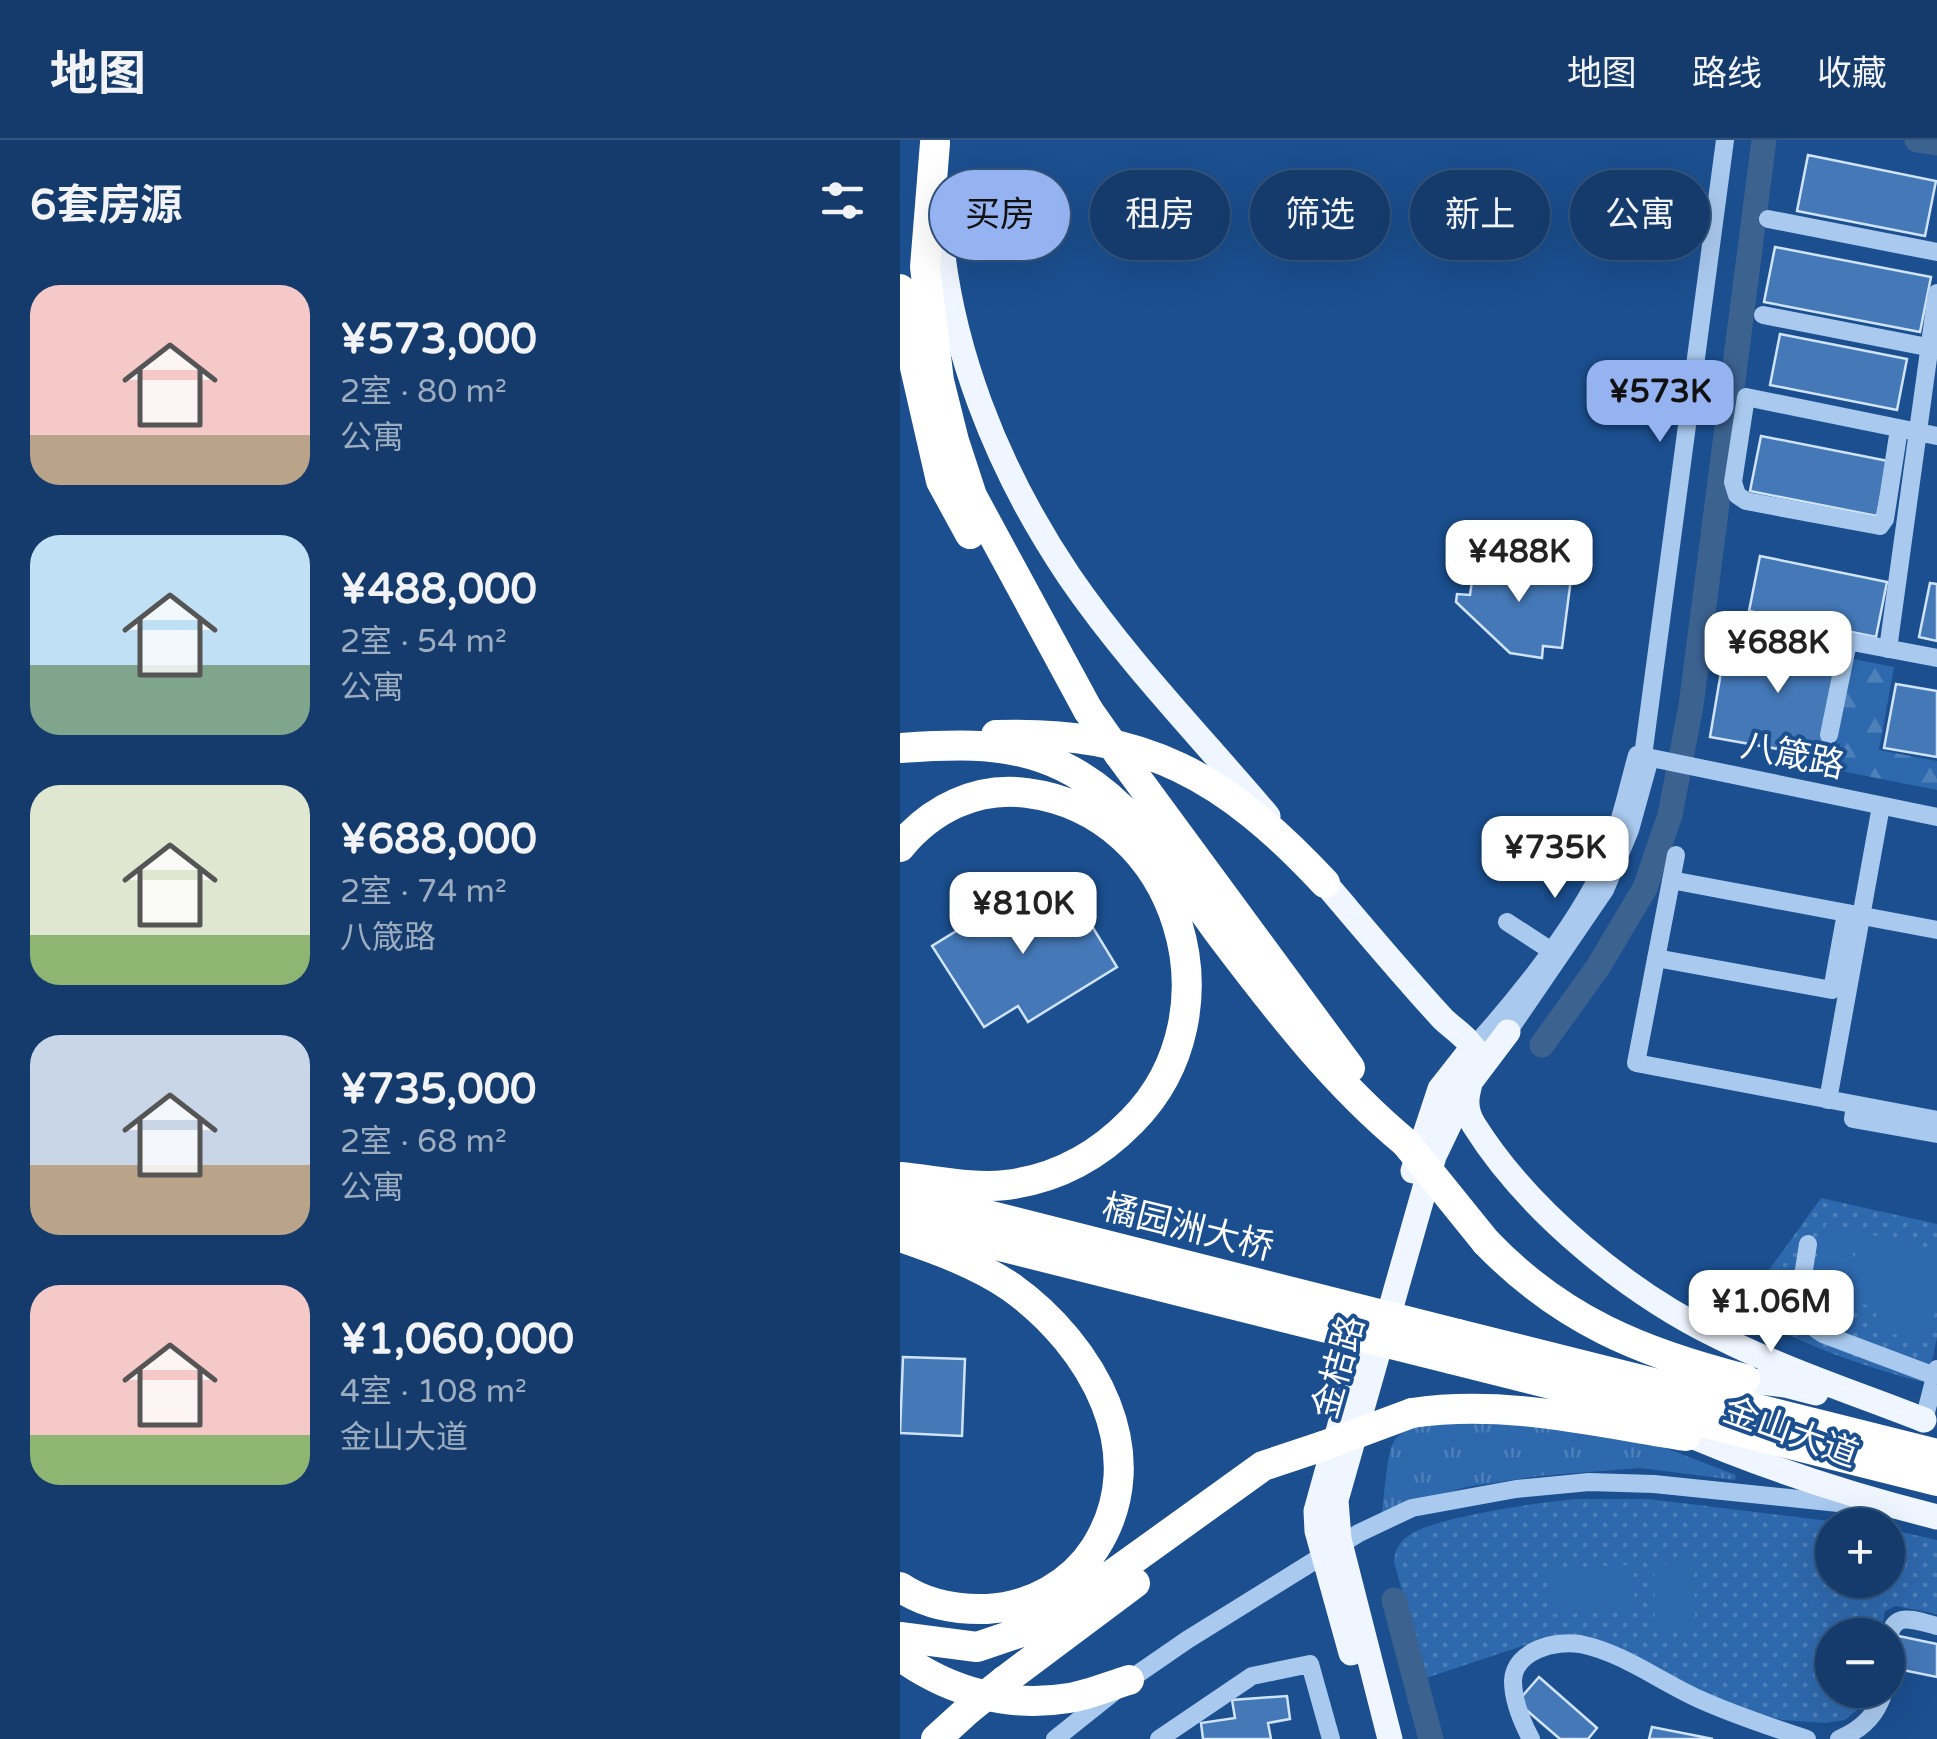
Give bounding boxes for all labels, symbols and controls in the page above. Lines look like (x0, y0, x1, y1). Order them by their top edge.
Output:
text: 地图 (50, 46, 146, 104)
text: 地图 (1567, 53, 1637, 95)
text: 路线 (1692, 53, 1762, 95)
text: 收藏 (1817, 53, 1887, 95)
chip: 买房 (930, 170, 1070, 260)
chip: 租房 (1090, 170, 1230, 260)
chip: 筛选 (1250, 170, 1390, 260)
chip: 新上 (1410, 170, 1550, 260)
chip: 公寓 (1570, 170, 1710, 260)
icon: filters (815, 173, 870, 228)
text: 6套房源 (30, 180, 182, 231)
text: ¥573,000 (340, 314, 537, 365)
icon: home (110, 325, 230, 445)
pin: ¥573K (1590, 360, 1730, 445)
text: 2室 · 80 m² (340, 373, 507, 411)
text: ¥573K (1609, 373, 1711, 411)
text: 公寓 (340, 419, 404, 457)
pin: ¥488K (1449, 520, 1589, 605)
text: ¥488K (1468, 533, 1570, 571)
text: ¥488,000 (340, 564, 537, 615)
icon: home (110, 575, 230, 695)
pin: ¥688K (1708, 611, 1848, 696)
text: 2室 · 54 m² (340, 623, 507, 661)
text: ¥688K (1727, 624, 1829, 662)
text: 公寓 (340, 669, 404, 707)
street label: 八箴路 (1737, 725, 1849, 787)
text: ¥688,000 (340, 814, 537, 865)
pin: ¥735K (1485, 816, 1625, 901)
icon: home (110, 825, 230, 945)
text: ¥735K (1504, 829, 1606, 867)
pin: ¥810K (953, 872, 1093, 957)
text: 2室 · 74 m² (340, 873, 507, 911)
text: ¥810K (972, 885, 1074, 923)
text: 八箴路 (340, 919, 436, 957)
text: ¥735,000 (340, 1064, 536, 1115)
icon: home (110, 1075, 230, 1195)
text: 2室 · 68 m² (340, 1123, 507, 1161)
text: 公寓 (340, 1169, 404, 1207)
street label: 橘园洲大桥 (1098, 1186, 1278, 1270)
pin: ¥1.06M (1690, 1270, 1852, 1355)
text: ¥1.06M (1711, 1283, 1831, 1321)
street label: 金桔路 (1304, 1311, 1374, 1424)
text: ¥1,060,000 (340, 1314, 574, 1365)
icon: home (110, 1325, 230, 1445)
text: 4室 · 108 m² (340, 1373, 527, 1411)
street label: 金山大道 (1718, 1389, 1864, 1477)
text: 金山大道 (340, 1419, 468, 1457)
map controls (1815, 1508, 1905, 1708)
button: + (1815, 1508, 1905, 1598)
button: − (1815, 1618, 1905, 1708)

